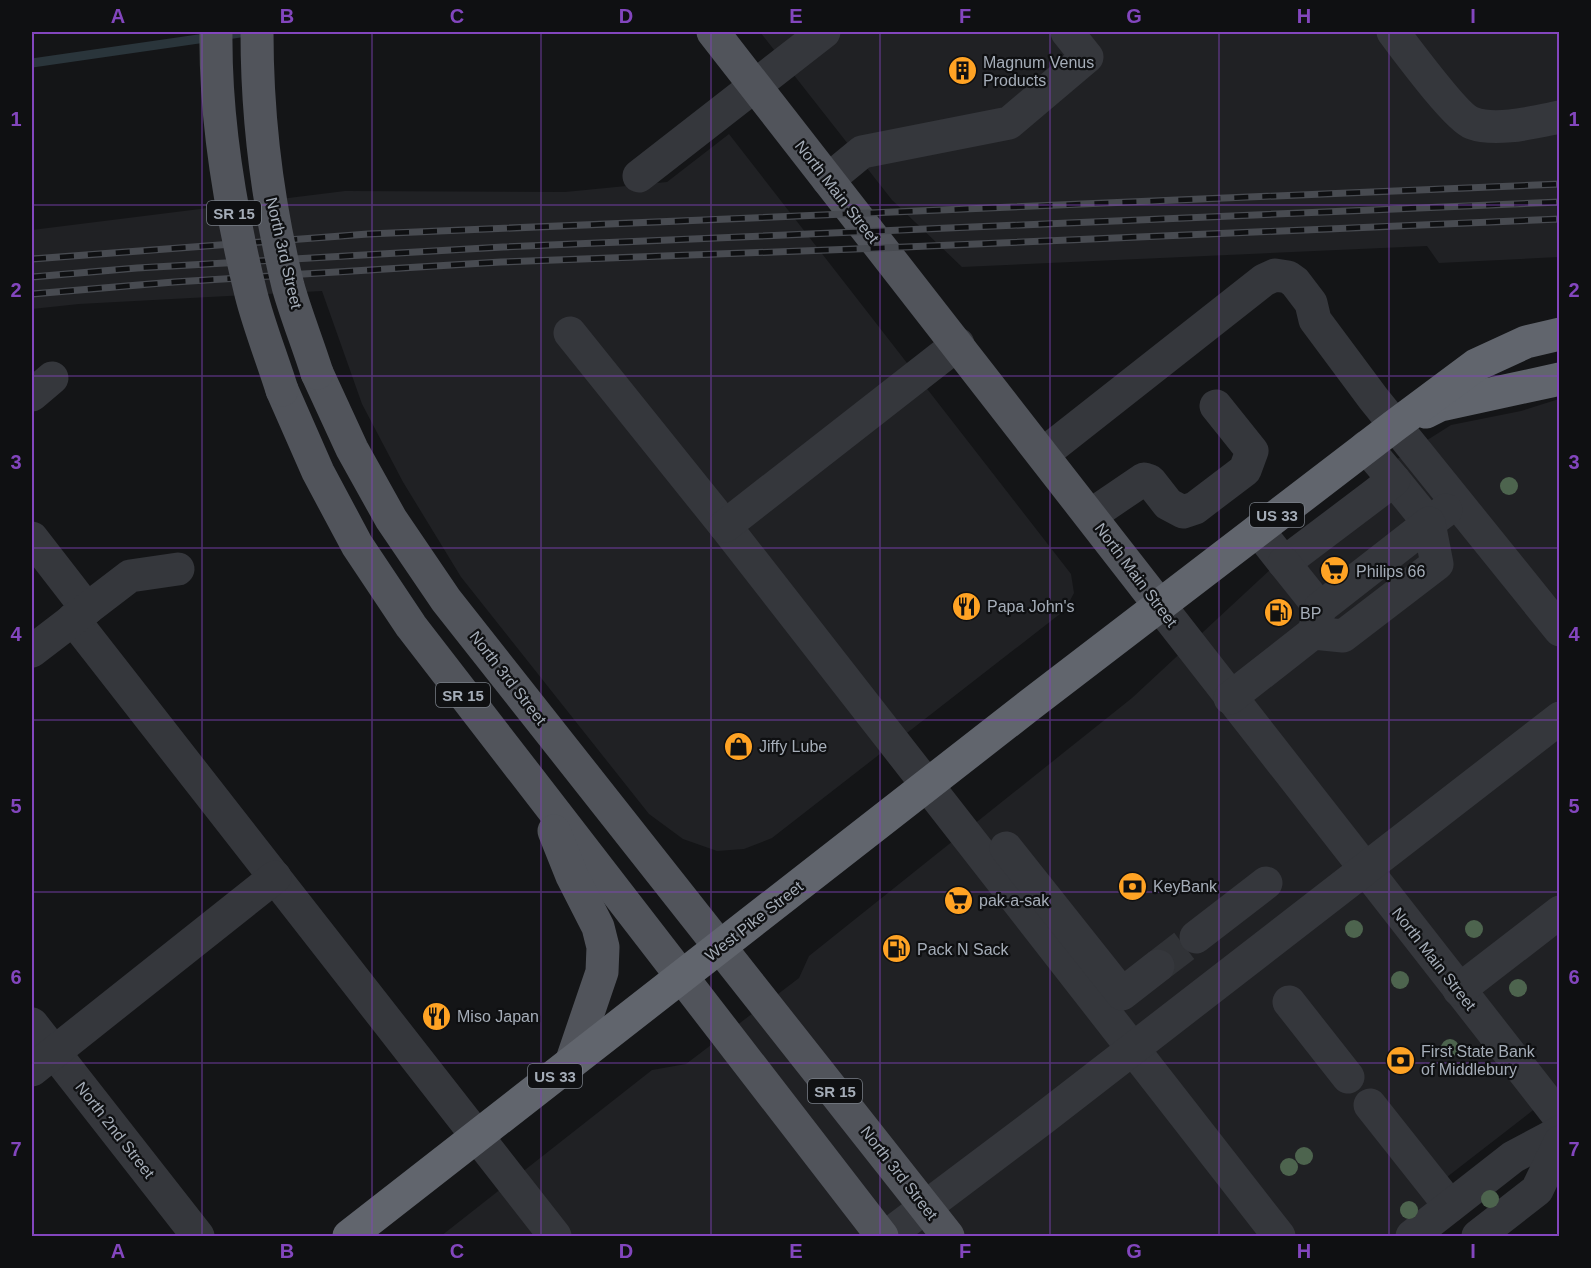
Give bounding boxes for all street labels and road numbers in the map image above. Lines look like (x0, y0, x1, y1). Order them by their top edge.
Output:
street label: North Main Street (792, 137, 883, 247)
street label: North 3rd Street (263, 196, 305, 311)
road number: SR 15 (207, 201, 261, 225)
road number: US 33 (1250, 503, 1304, 527)
street label: North Main Street (1091, 520, 1181, 631)
street label: North 3rd Street (466, 628, 550, 729)
road number: SR 15 (436, 683, 490, 707)
street label: West Pike Street (702, 877, 807, 964)
street label: North Main Street (1389, 904, 1480, 1014)
road number: US 33 (528, 1064, 582, 1088)
street label: North 2nd Street (72, 1079, 158, 1182)
road number: SR 15 (808, 1079, 862, 1103)
street label: North 3rd Street (857, 1123, 941, 1224)

